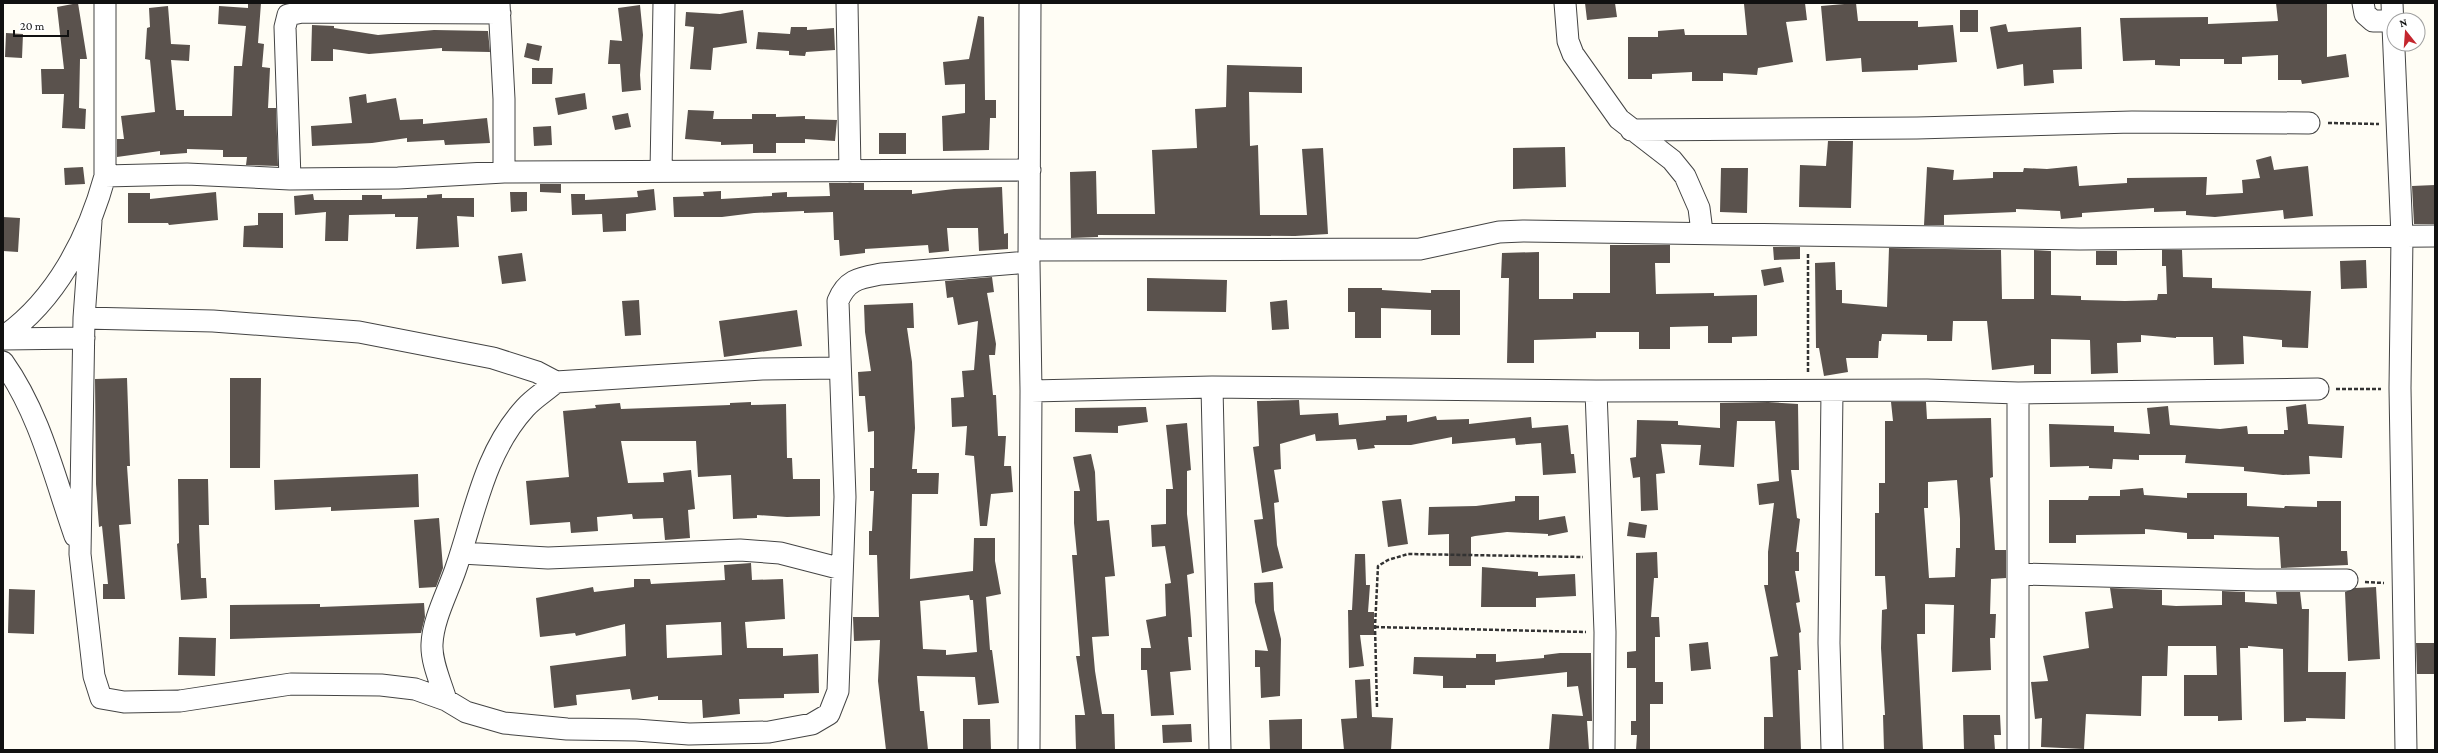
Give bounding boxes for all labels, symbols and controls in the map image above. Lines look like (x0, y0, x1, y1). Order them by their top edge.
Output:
scale bar (14, 12, 68, 38)
north arrow (2386, 12, 2426, 52)
text: N (2398, 15, 2409, 29)
text: 20 m (20, 19, 45, 33)

